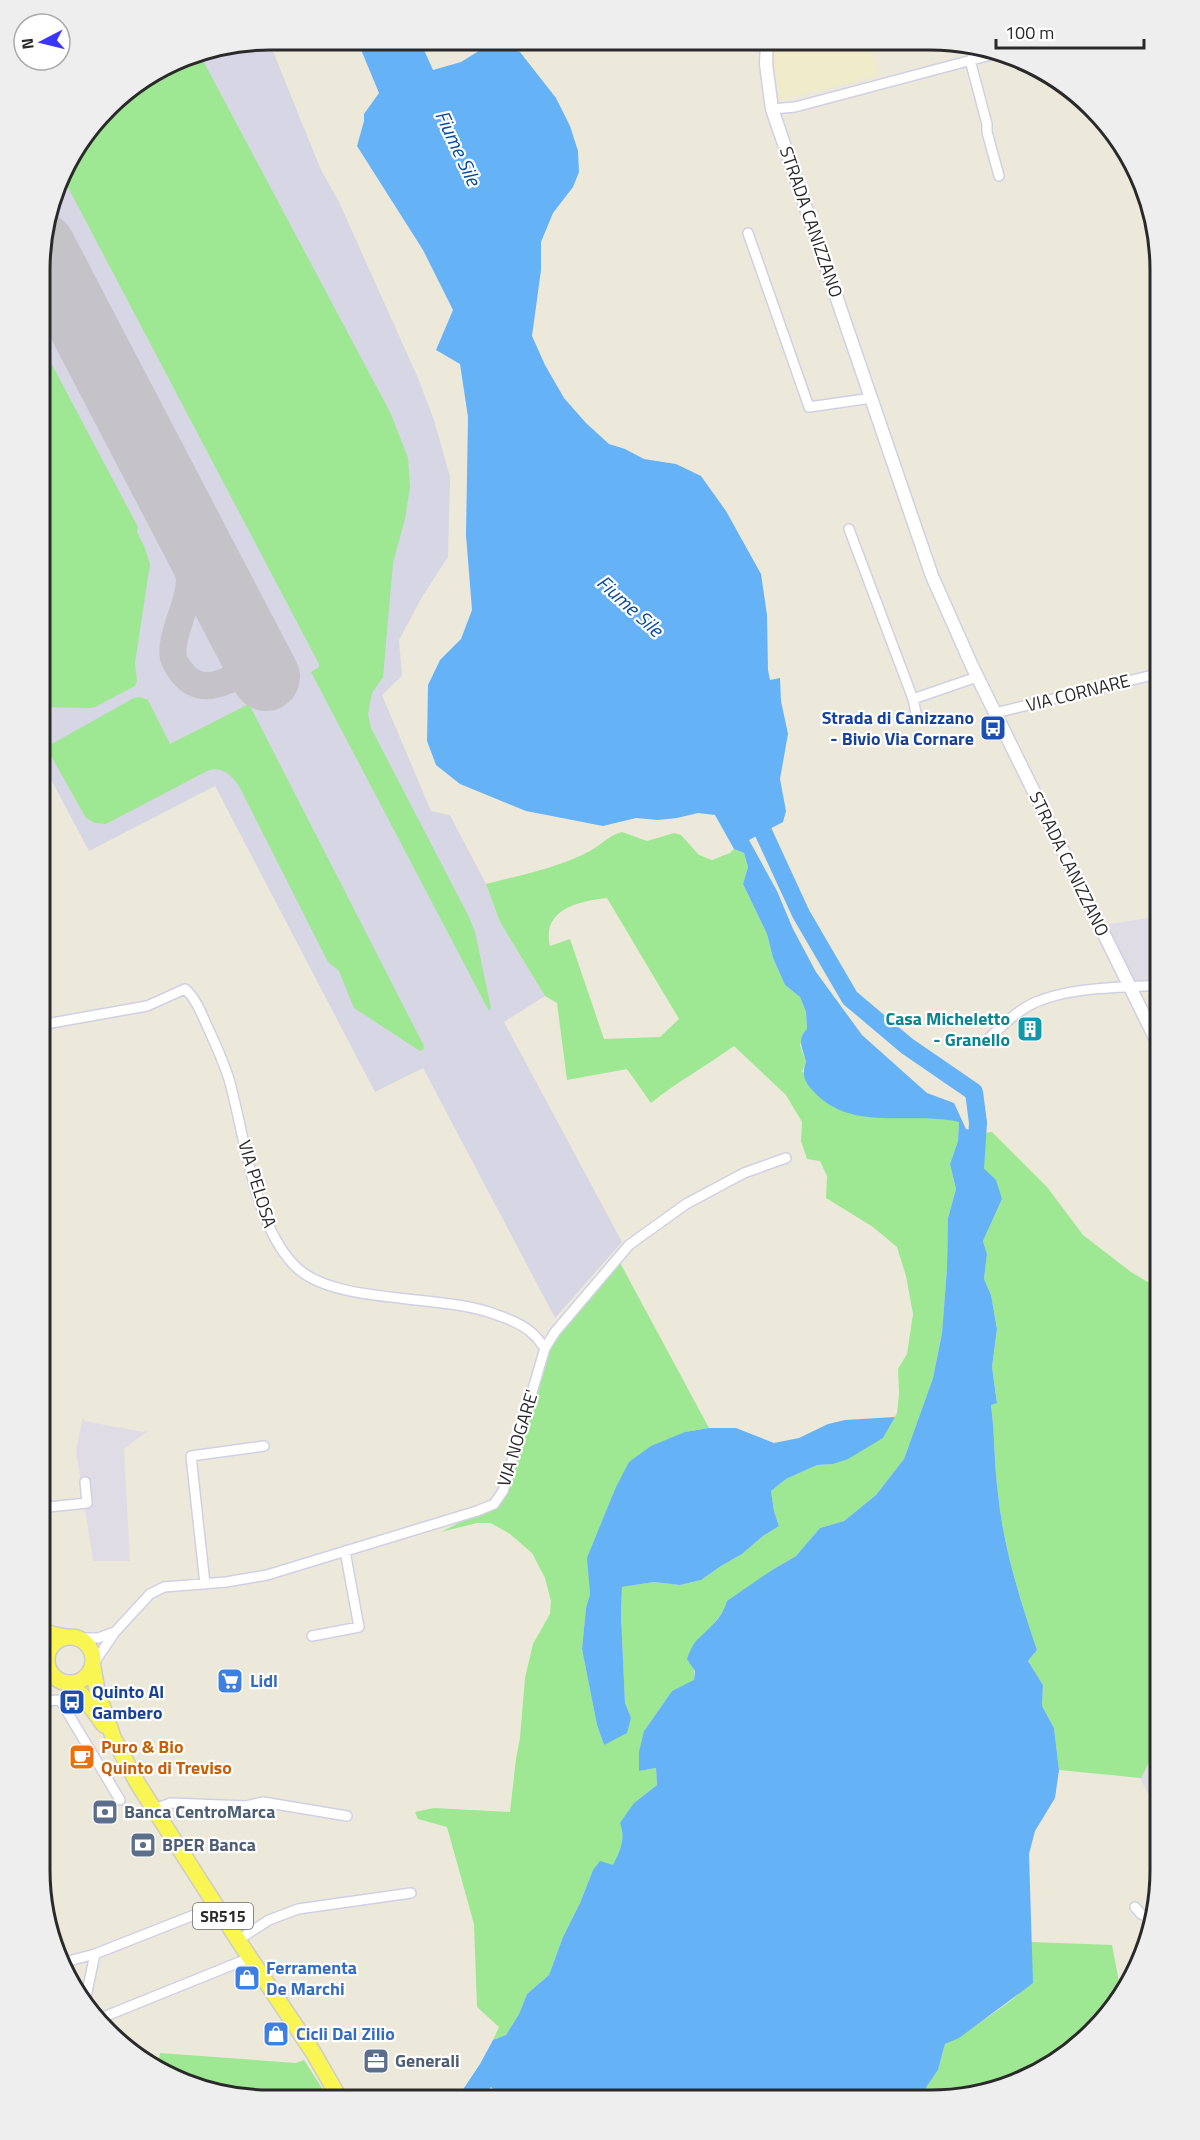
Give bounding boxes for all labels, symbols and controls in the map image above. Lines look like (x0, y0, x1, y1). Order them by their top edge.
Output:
north arrow (12, 12, 72, 72)
scale bar (996, 12, 1144, 50)
text: 100 m (1005, 19, 1054, 46)
text: N (15, 37, 40, 51)
water label: Fiume Sile (427, 105, 490, 192)
street label: STRADA CANIZZANO (773, 143, 850, 301)
water label: Fiume Sile (590, 567, 672, 645)
street label: VIA CORNARE (1023, 667, 1133, 718)
place label: Strada di Canizzano - Bivio Via Cornare (822, 704, 974, 752)
bus stop icon: Strada di Canizzano - Bivio Via Cornare (978, 713, 1008, 743)
street label: STRADA CANIZZANO (1023, 787, 1116, 941)
place label: Casa Micheletto - Granello (885, 1005, 1010, 1053)
building icon: Casa Micheletto - Granello (1015, 1014, 1045, 1044)
street label: VIA PELOSA (231, 1137, 284, 1231)
street label: VIA NOGARE' (490, 1386, 545, 1490)
supermarket icon: Lidl (215, 1666, 245, 1696)
place label: Lidl (250, 1667, 278, 1694)
place label: Quinto Al Gambero (92, 1678, 164, 1726)
bus stop icon: Quinto Al Gambero (57, 1687, 87, 1717)
place label: Puro & Bio Quinto di Treviso (101, 1733, 232, 1781)
cafe icon: Puro & Bio Quinto di Treviso (67, 1742, 97, 1772)
bank icon: Banca CentroMarca (90, 1797, 120, 1827)
place label: Banca CentroMarca (124, 1798, 275, 1825)
bank icon: BPER Banca (128, 1830, 158, 1860)
place label: BPER Banca (162, 1831, 256, 1858)
road number: SR515 (193, 1903, 253, 1929)
place label: Ferramenta De Marchi (266, 1954, 357, 2002)
shop icon: Ferramenta De Marchi (232, 1963, 262, 1993)
shop icon: Cicli Dal Zilio (261, 2019, 291, 2049)
place label: Cicli Dal Zilio (296, 2020, 395, 2047)
office icon: Generali (361, 2046, 391, 2076)
place label: Generali (395, 2047, 460, 2074)

